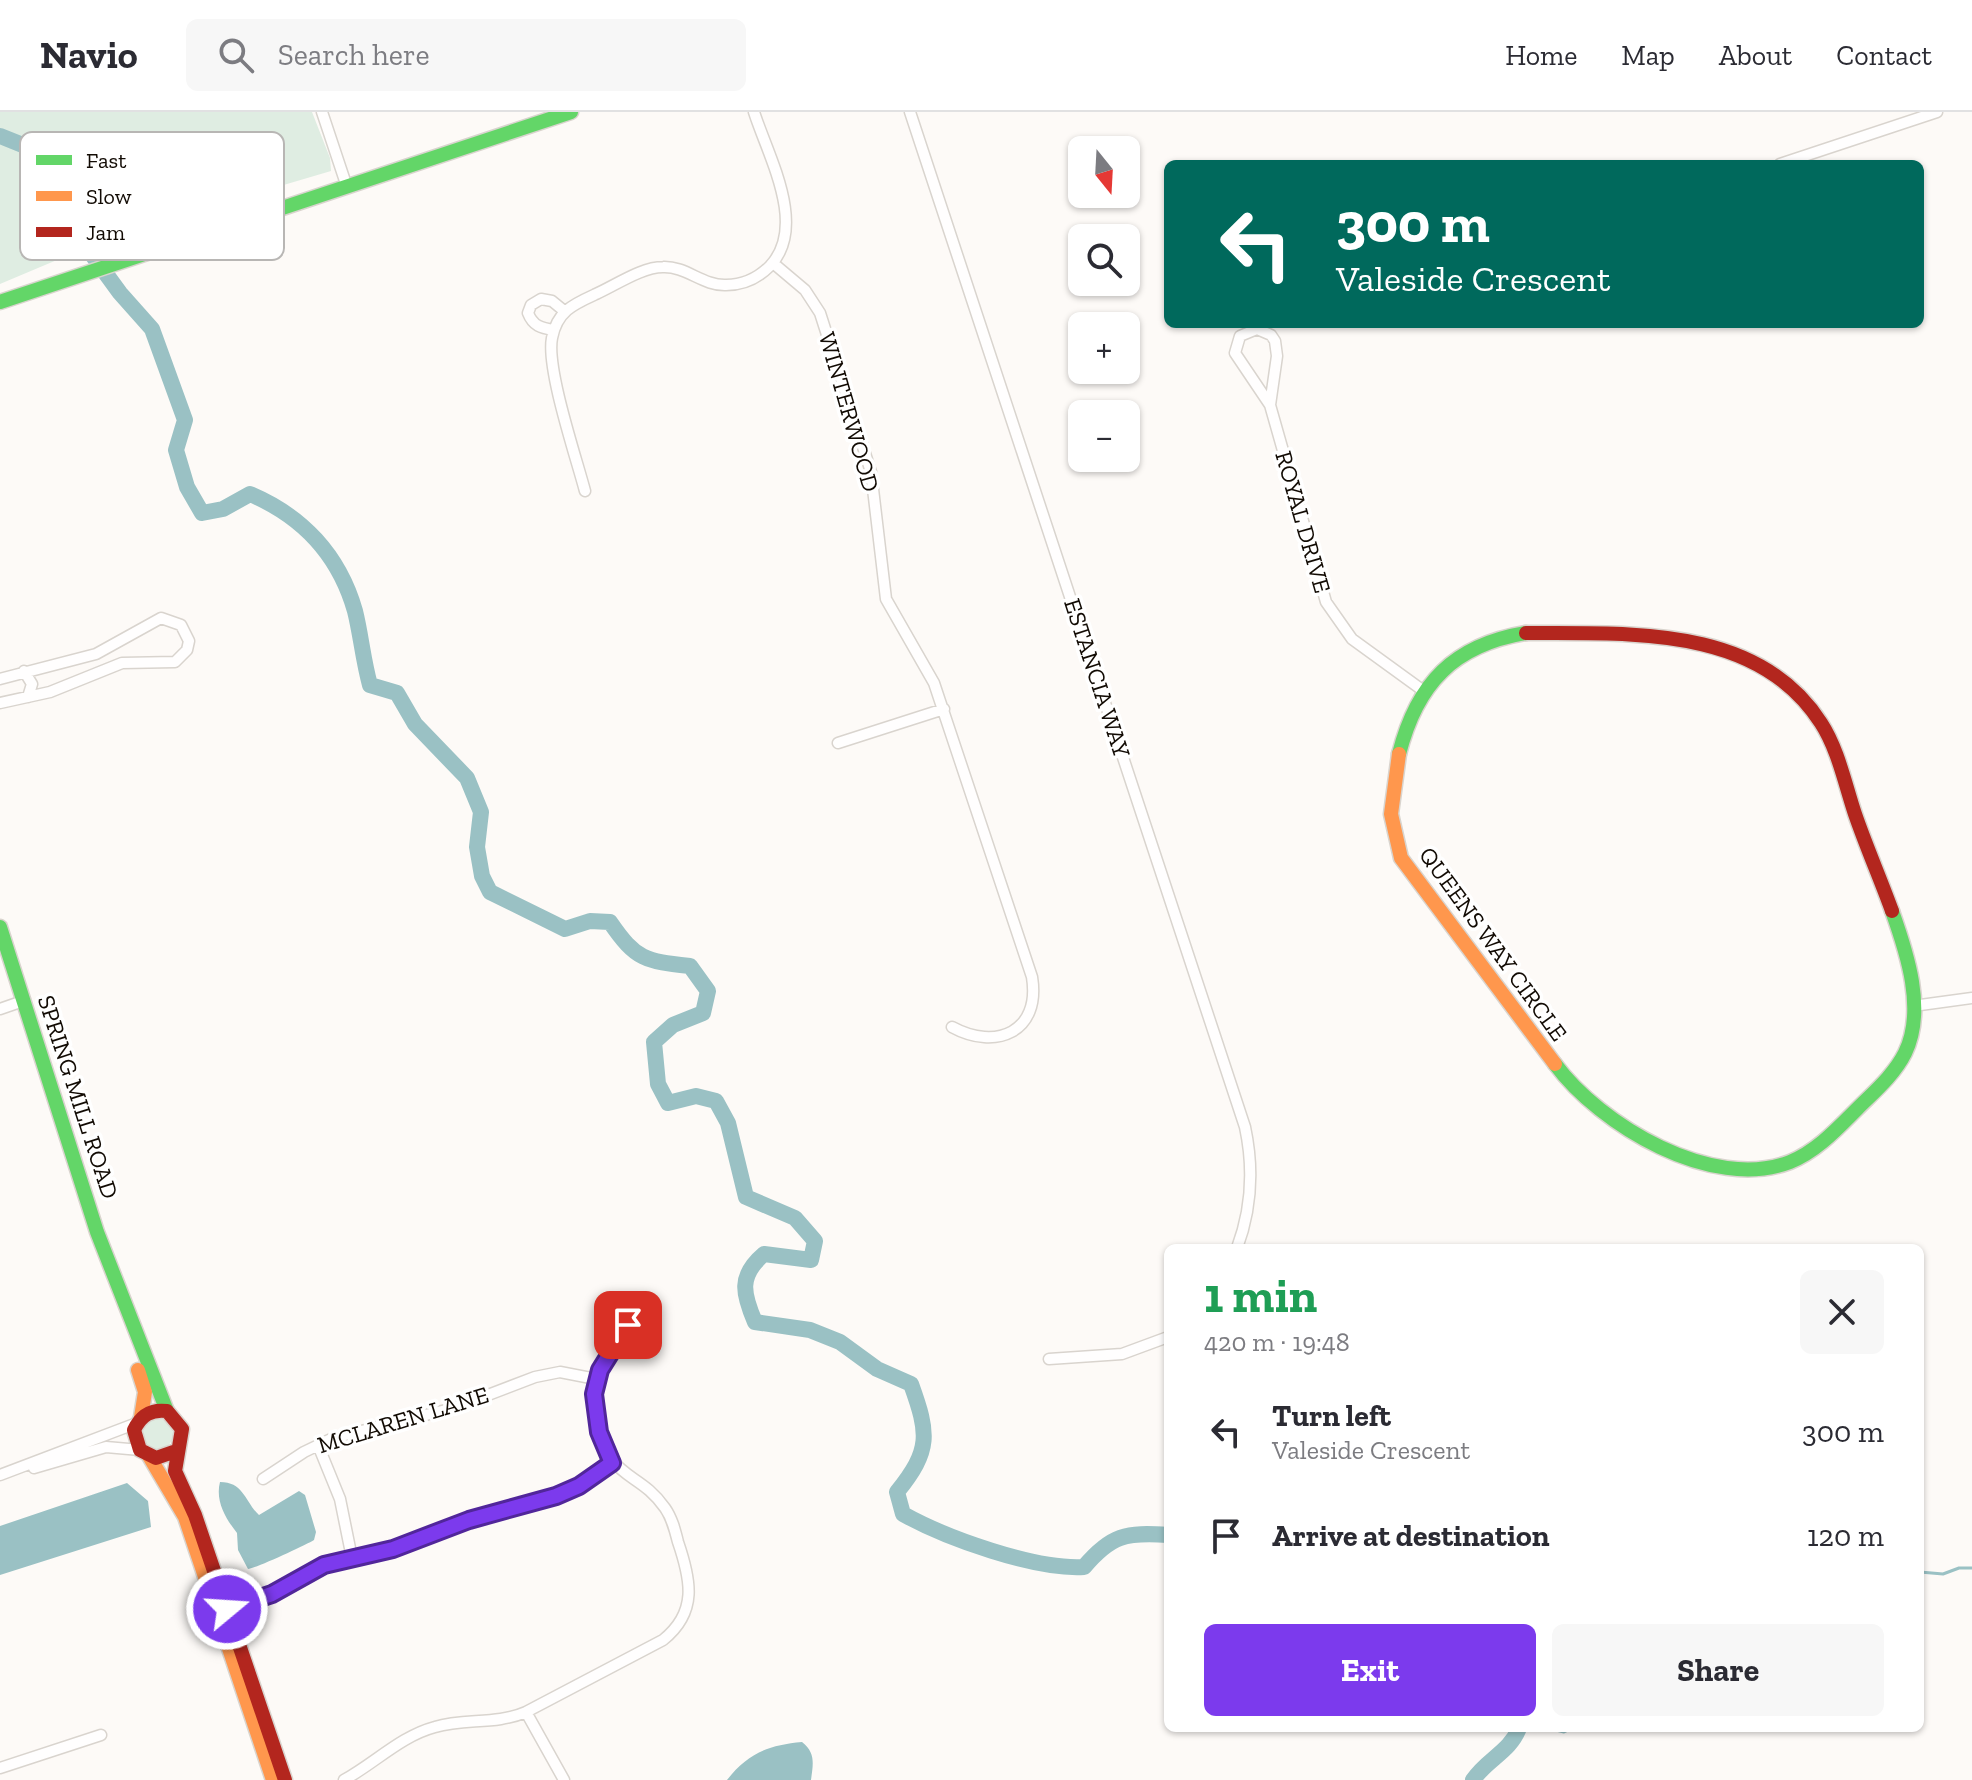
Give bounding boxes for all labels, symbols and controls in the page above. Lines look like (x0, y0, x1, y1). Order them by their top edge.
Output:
search box (186, 19, 746, 91)
text: Navio (40, 32, 138, 78)
icon: search (214, 33, 258, 77)
text: Search here (278, 37, 430, 73)
text: Home (1505, 39, 1577, 72)
text: Map (1621, 39, 1675, 72)
text: About (1719, 39, 1792, 72)
text: Contact (1836, 39, 1932, 72)
legend (20, 132, 284, 260)
north arrow (1068, 136, 1140, 208)
map controls (1068, 136, 1140, 472)
text: Fast (86, 147, 127, 174)
text: Slow (86, 183, 132, 210)
text: 300 m (1336, 189, 1490, 256)
icon: left (1204, 192, 1308, 296)
text: Jam (86, 219, 125, 246)
button: search (1068, 224, 1140, 296)
text: Valeside Crescent (1336, 257, 1610, 300)
button: + (1068, 312, 1140, 384)
street label: WINTERWOOD (813, 329, 886, 495)
button: − (1068, 400, 1140, 472)
street label: ROYAL DRIVE (1269, 447, 1338, 596)
street label: ESTANCIA WAY (1058, 595, 1137, 761)
street label: QUEENS WAY CIRCLE (1413, 841, 1574, 1046)
street label: SPRING MILL ROAD (32, 991, 125, 1202)
text: 1 min (1204, 1267, 1317, 1324)
button: close (1800, 1270, 1884, 1354)
pin (594, 1291, 662, 1359)
icon: arrive (606, 1303, 650, 1347)
text: 420 m · 19:48 (1204, 1326, 1350, 1358)
street label: MCLAREN LANE (314, 1380, 492, 1459)
text: Turn left (1272, 1398, 1391, 1434)
icon: left (1204, 1410, 1248, 1454)
text: 300 m (1802, 1414, 1884, 1450)
text: Valeside Crescent (1272, 1434, 1470, 1466)
icon: arrive (1204, 1514, 1248, 1558)
text: Arrive at destination (1272, 1518, 1549, 1554)
text: 120 m (1807, 1518, 1884, 1554)
position arrow (185, 1567, 269, 1651)
button: Exit (1204, 1624, 1536, 1716)
button: Share (1552, 1624, 1884, 1716)

